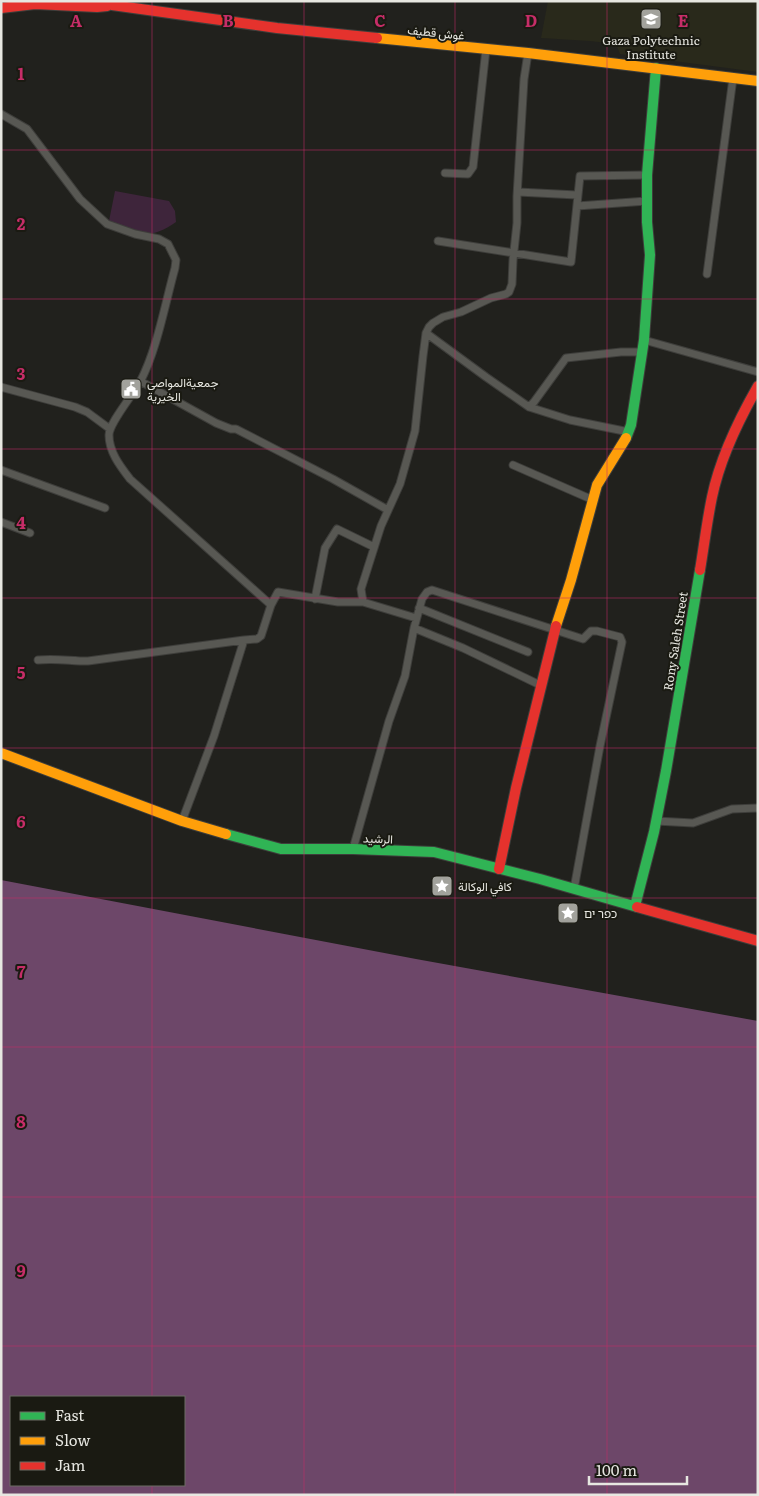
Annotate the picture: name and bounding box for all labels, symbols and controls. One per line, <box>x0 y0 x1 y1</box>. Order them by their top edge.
school or university icon: Gaza Polytechnic Institute <box>639 7 663 31</box>
text: A <box>70 8 82 32</box>
text: B <box>222 8 234 32</box>
text: C <box>374 8 386 32</box>
text: D <box>525 8 537 32</box>
text: E <box>678 8 689 32</box>
street label: غوش قطيف <box>407 20 465 44</box>
place label: Gaza Polytechnic Institute <box>602 31 700 63</box>
text: 1 <box>18 61 25 85</box>
text: 2 <box>17 211 26 235</box>
text: 3 <box>17 361 26 385</box>
place label: جمعيةالمواصي الخيرية <box>147 373 218 405</box>
public building icon: جمعيةالمواصي الخيرية <box>119 377 143 401</box>
text: 4 <box>16 510 26 534</box>
street label: Rony Saleh Street <box>658 590 692 692</box>
text: 5 <box>17 660 26 684</box>
text: 6 <box>16 809 26 833</box>
street label: الرشيد <box>363 828 393 848</box>
place icon: كافي الوكالة <box>430 874 454 898</box>
place label: كافي الوكالة <box>458 877 512 897</box>
place icon: כפר ים <box>556 901 580 925</box>
place label: כפר ים <box>584 904 617 922</box>
text: 7 <box>17 959 26 983</box>
text: 8 <box>16 1109 26 1133</box>
text: 9 <box>16 1258 26 1282</box>
legend <box>10 1396 185 1486</box>
text: Fast <box>55 1403 84 1426</box>
text: Slow <box>55 1428 90 1451</box>
text: Jam <box>55 1453 86 1476</box>
scale bar <box>589 1454 686 1486</box>
text: 100 m <box>596 1458 637 1481</box>

